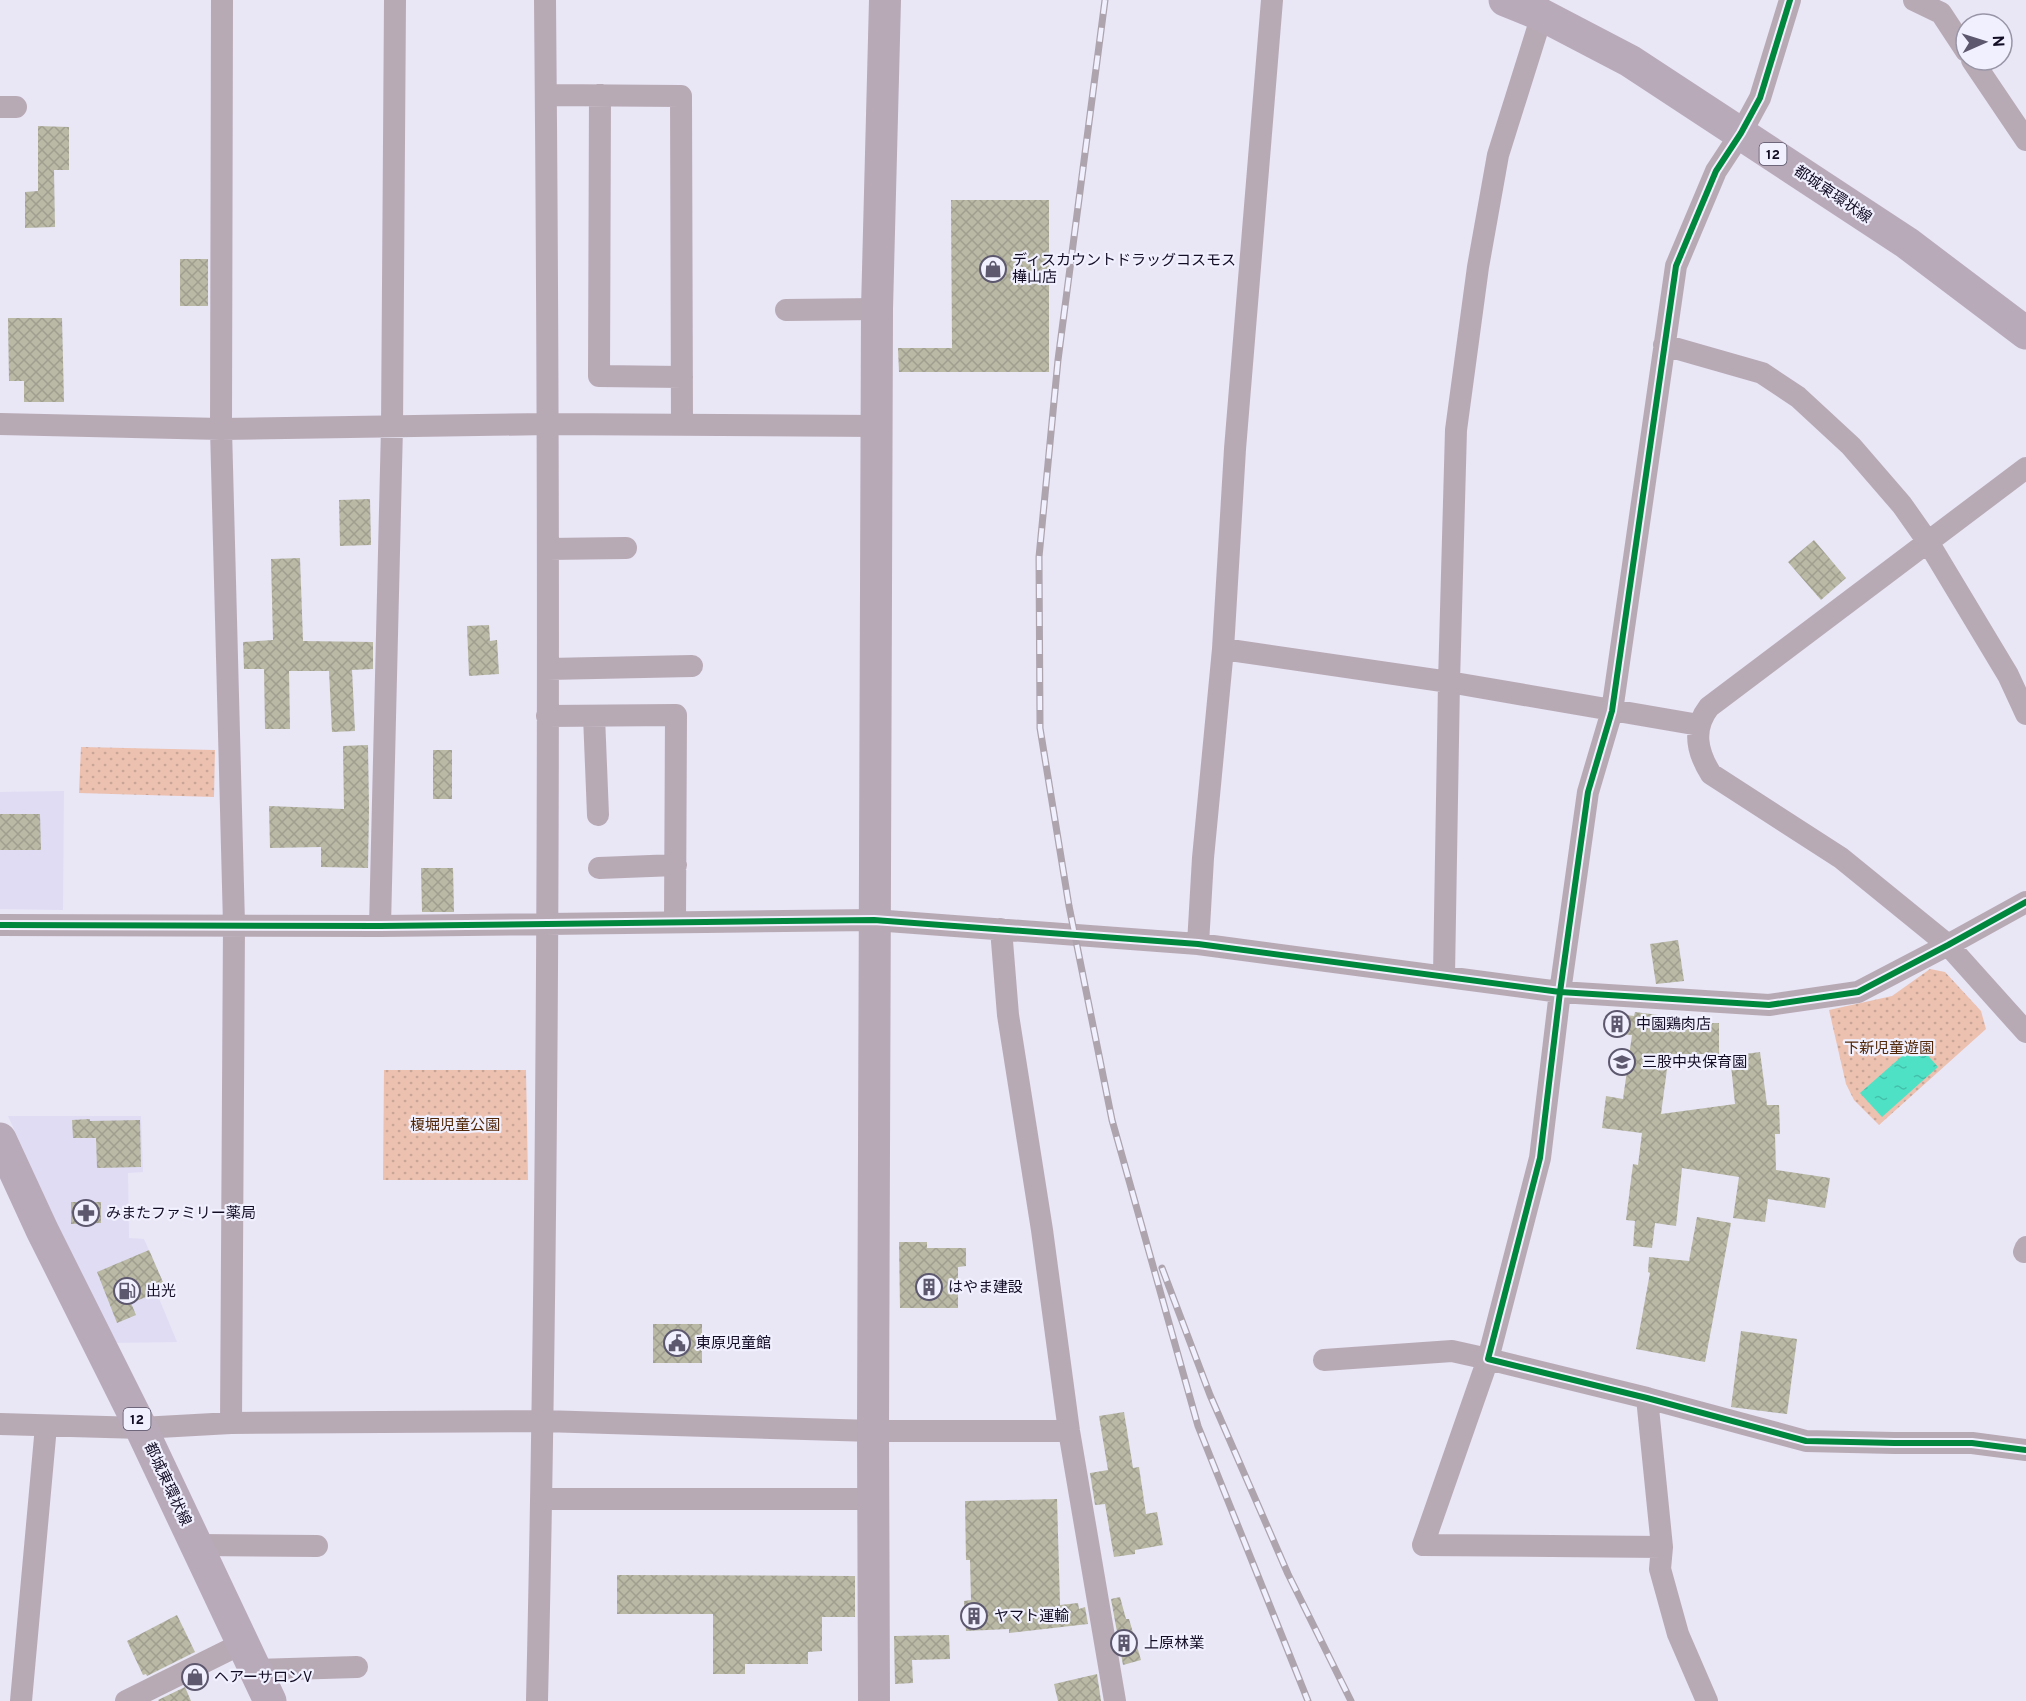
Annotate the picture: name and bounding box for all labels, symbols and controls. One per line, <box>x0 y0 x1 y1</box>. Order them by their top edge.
north arrow <box>1954 12 2014 72</box>
text: N <box>1987 35 2007 48</box>
road number: 12 <box>1760 143 1786 165</box>
street label: 都城東環状線 <box>1790 161 1875 228</box>
place label: ディスカウントドラッグコスモス 樺山店 <box>1012 252 1236 288</box>
shop icon: ディスカウントドラッグコスモス 樺山店 <box>978 254 1008 284</box>
building icon: 中園鶏肉店 <box>1602 1009 1632 1039</box>
place label: 中園鶏肉店 <box>1636 1016 1711 1035</box>
park label: 下新児童遊園 <box>1844 1039 1934 1059</box>
school or university icon: 三股中央保育園 <box>1607 1047 1637 1077</box>
place label: 三股中央保育園 <box>1642 1054 1747 1073</box>
park label: 榎堀児童公園 <box>410 1117 500 1136</box>
pharmacy icon: みまたファミリー薬局 <box>71 1198 101 1228</box>
place label: みまたファミリー薬局 <box>106 1205 256 1224</box>
building icon: はやま建設 <box>914 1272 944 1302</box>
fuel station icon: 出光 <box>112 1276 142 1306</box>
place label: はやま建設 <box>948 1279 1023 1298</box>
place label: 出光 <box>146 1283 176 1302</box>
public building icon: 東原児童館 <box>662 1328 692 1358</box>
place label: 東原児童館 <box>696 1335 771 1354</box>
road number: 12 <box>124 1408 150 1430</box>
street label: 都城東環状線 <box>139 1439 195 1529</box>
building icon: ヤマト運輸 <box>959 1601 989 1631</box>
place label: ヤマト運輸 <box>994 1607 1069 1627</box>
building icon: 上原林業 <box>1109 1628 1139 1658</box>
place label: 上原林業 <box>1144 1635 1204 1654</box>
shop icon: ヘアーサロンV <box>180 1662 210 1692</box>
place label: ヘアーサロンV <box>214 1669 313 1688</box>

